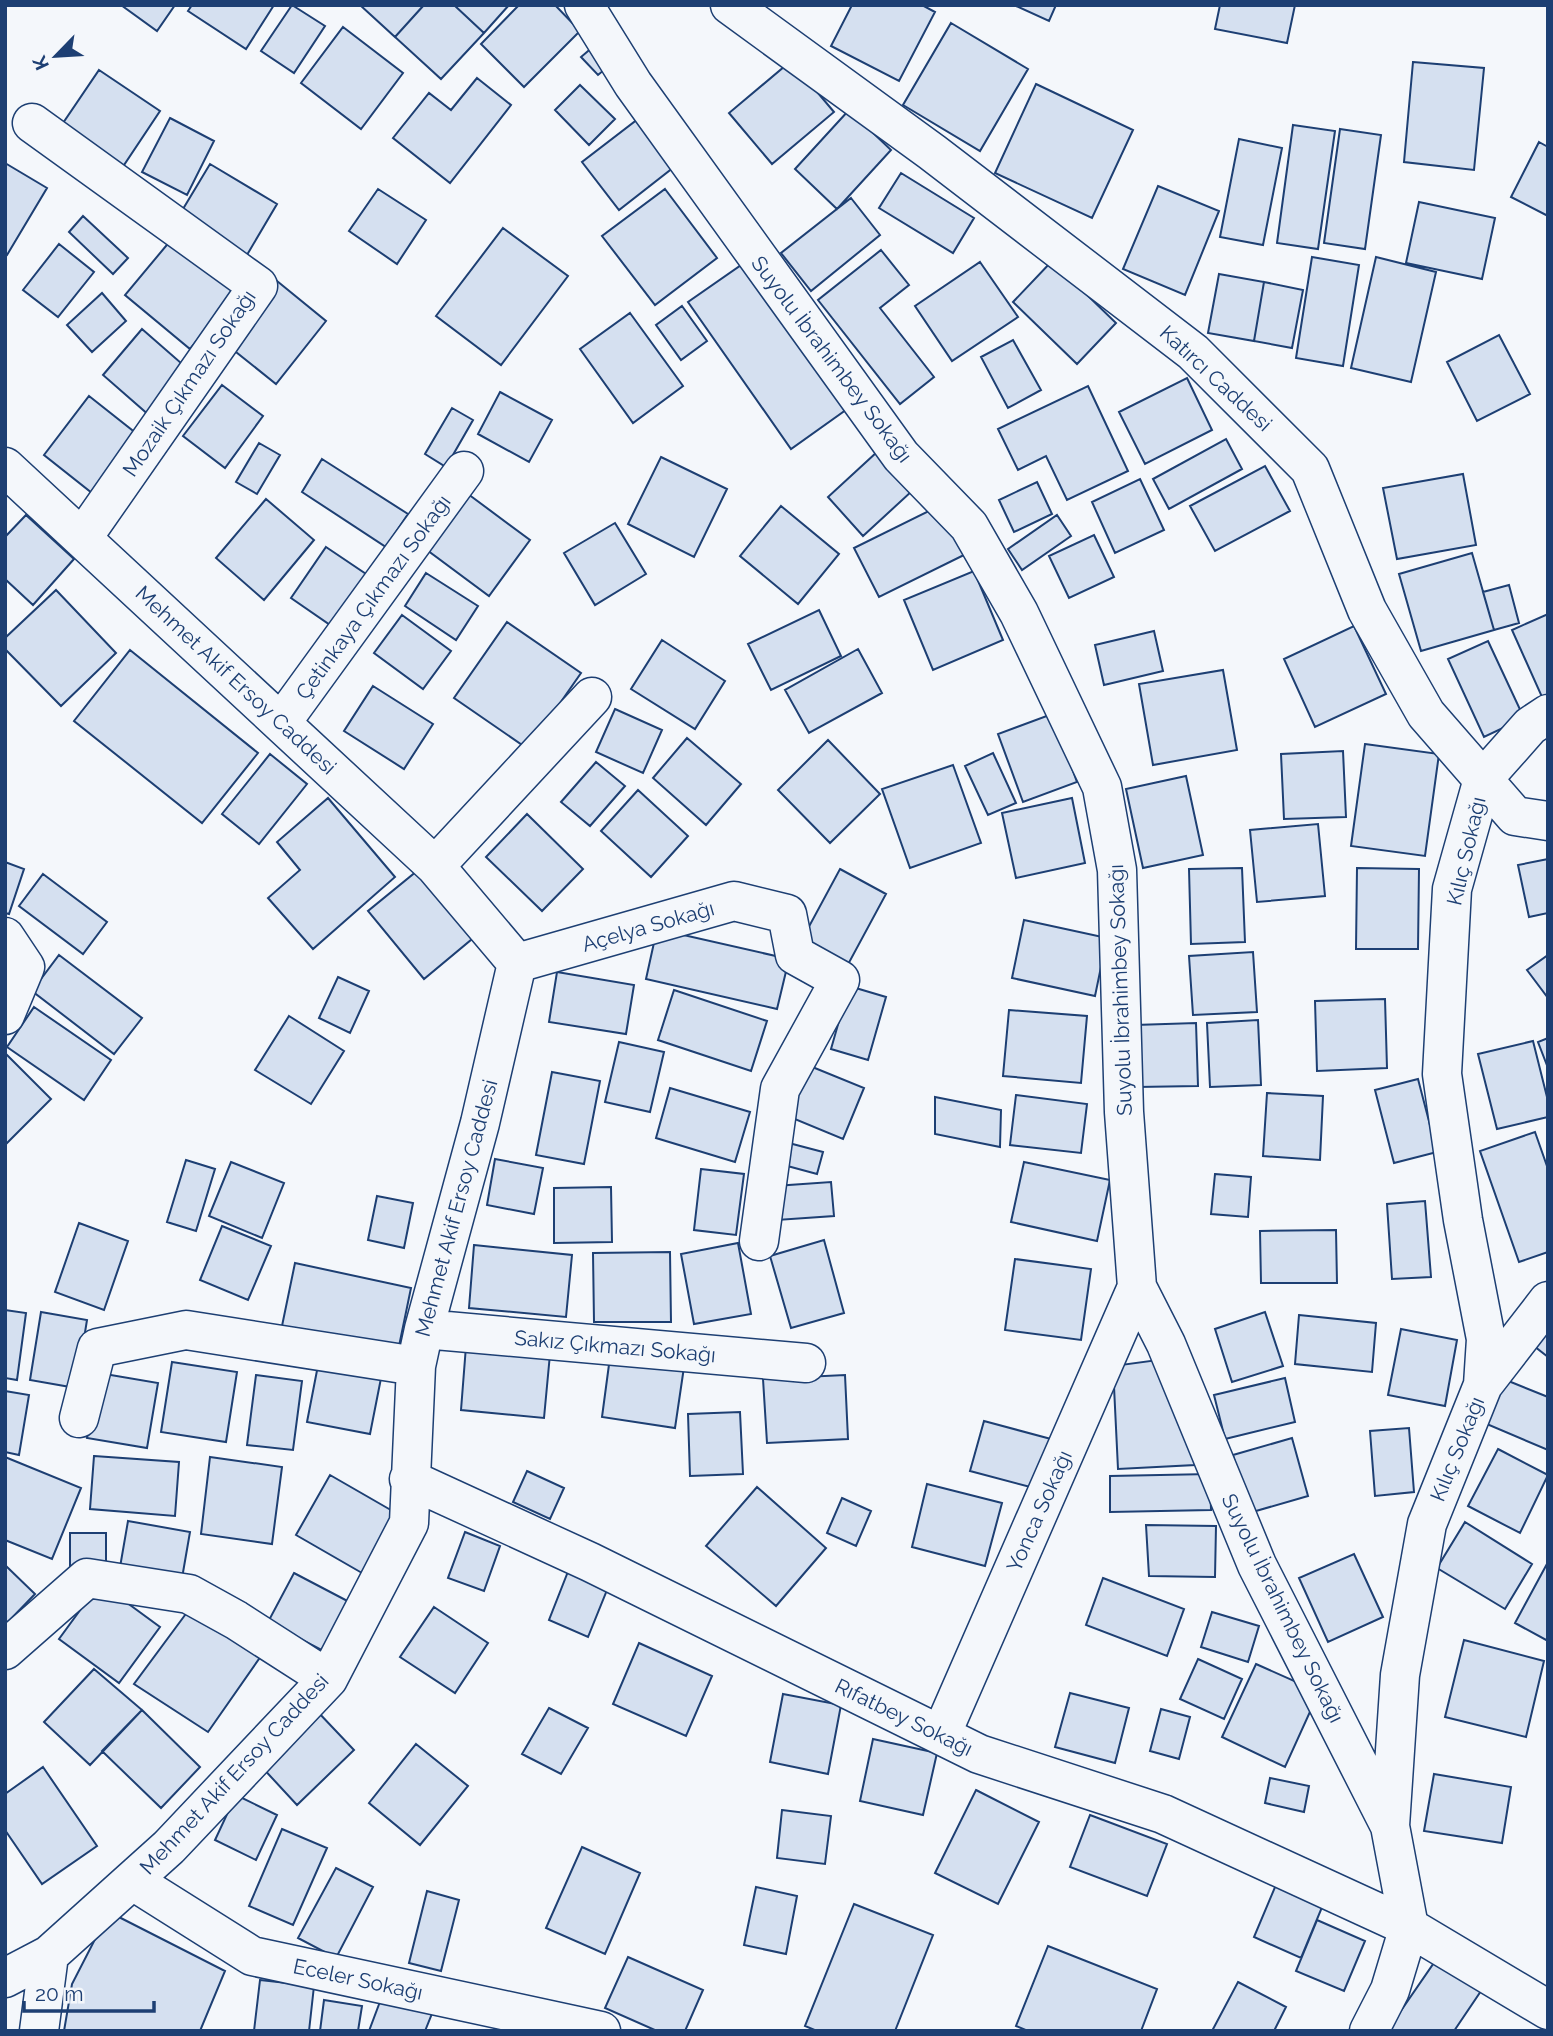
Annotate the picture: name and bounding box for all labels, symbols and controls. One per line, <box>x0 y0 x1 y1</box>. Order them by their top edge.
north arrow <box>21 21 91 91</box>
text: K <box>28 53 53 74</box>
street label: Suyolu İbrahimbey Sokağı <box>746 251 918 467</box>
street label: Mozaik Çıkmazı Sokağı <box>117 285 261 481</box>
street label: Katırcı Caddesi <box>1155 320 1277 436</box>
street label: Çetinkaya Çıkmazı Sokağı <box>290 490 456 704</box>
street label: Mehmet Akif Ersoy Caddesi <box>130 580 342 780</box>
street label: Kılıç Sokağı <box>1441 794 1491 908</box>
street label: Suyolu İbrahimbey Sokağı <box>1103 864 1137 1116</box>
street label: Açelya Sokağı <box>579 895 717 957</box>
street label: Mehmet Akif Ersoy Caddesi <box>410 1077 502 1339</box>
street label: Sakız Çıkmazı Sokağı <box>513 1325 717 1367</box>
street label: Kılıç Sokağı <box>1425 1393 1489 1505</box>
street label: Yonca Sokağı <box>1001 1446 1077 1576</box>
street label: Suyolu İbrahimbey Sokağı <box>1217 1489 1349 1727</box>
street label: Mehmet Akif Ersoy Caddesi <box>134 1668 334 1880</box>
street label: Rıfatbey Sokağı <box>831 1673 977 1761</box>
street label: Eceler Sokağı <box>291 1953 425 2005</box>
scale bar <box>24 1969 154 2013</box>
text: 20 m <box>35 1981 83 2006</box>

